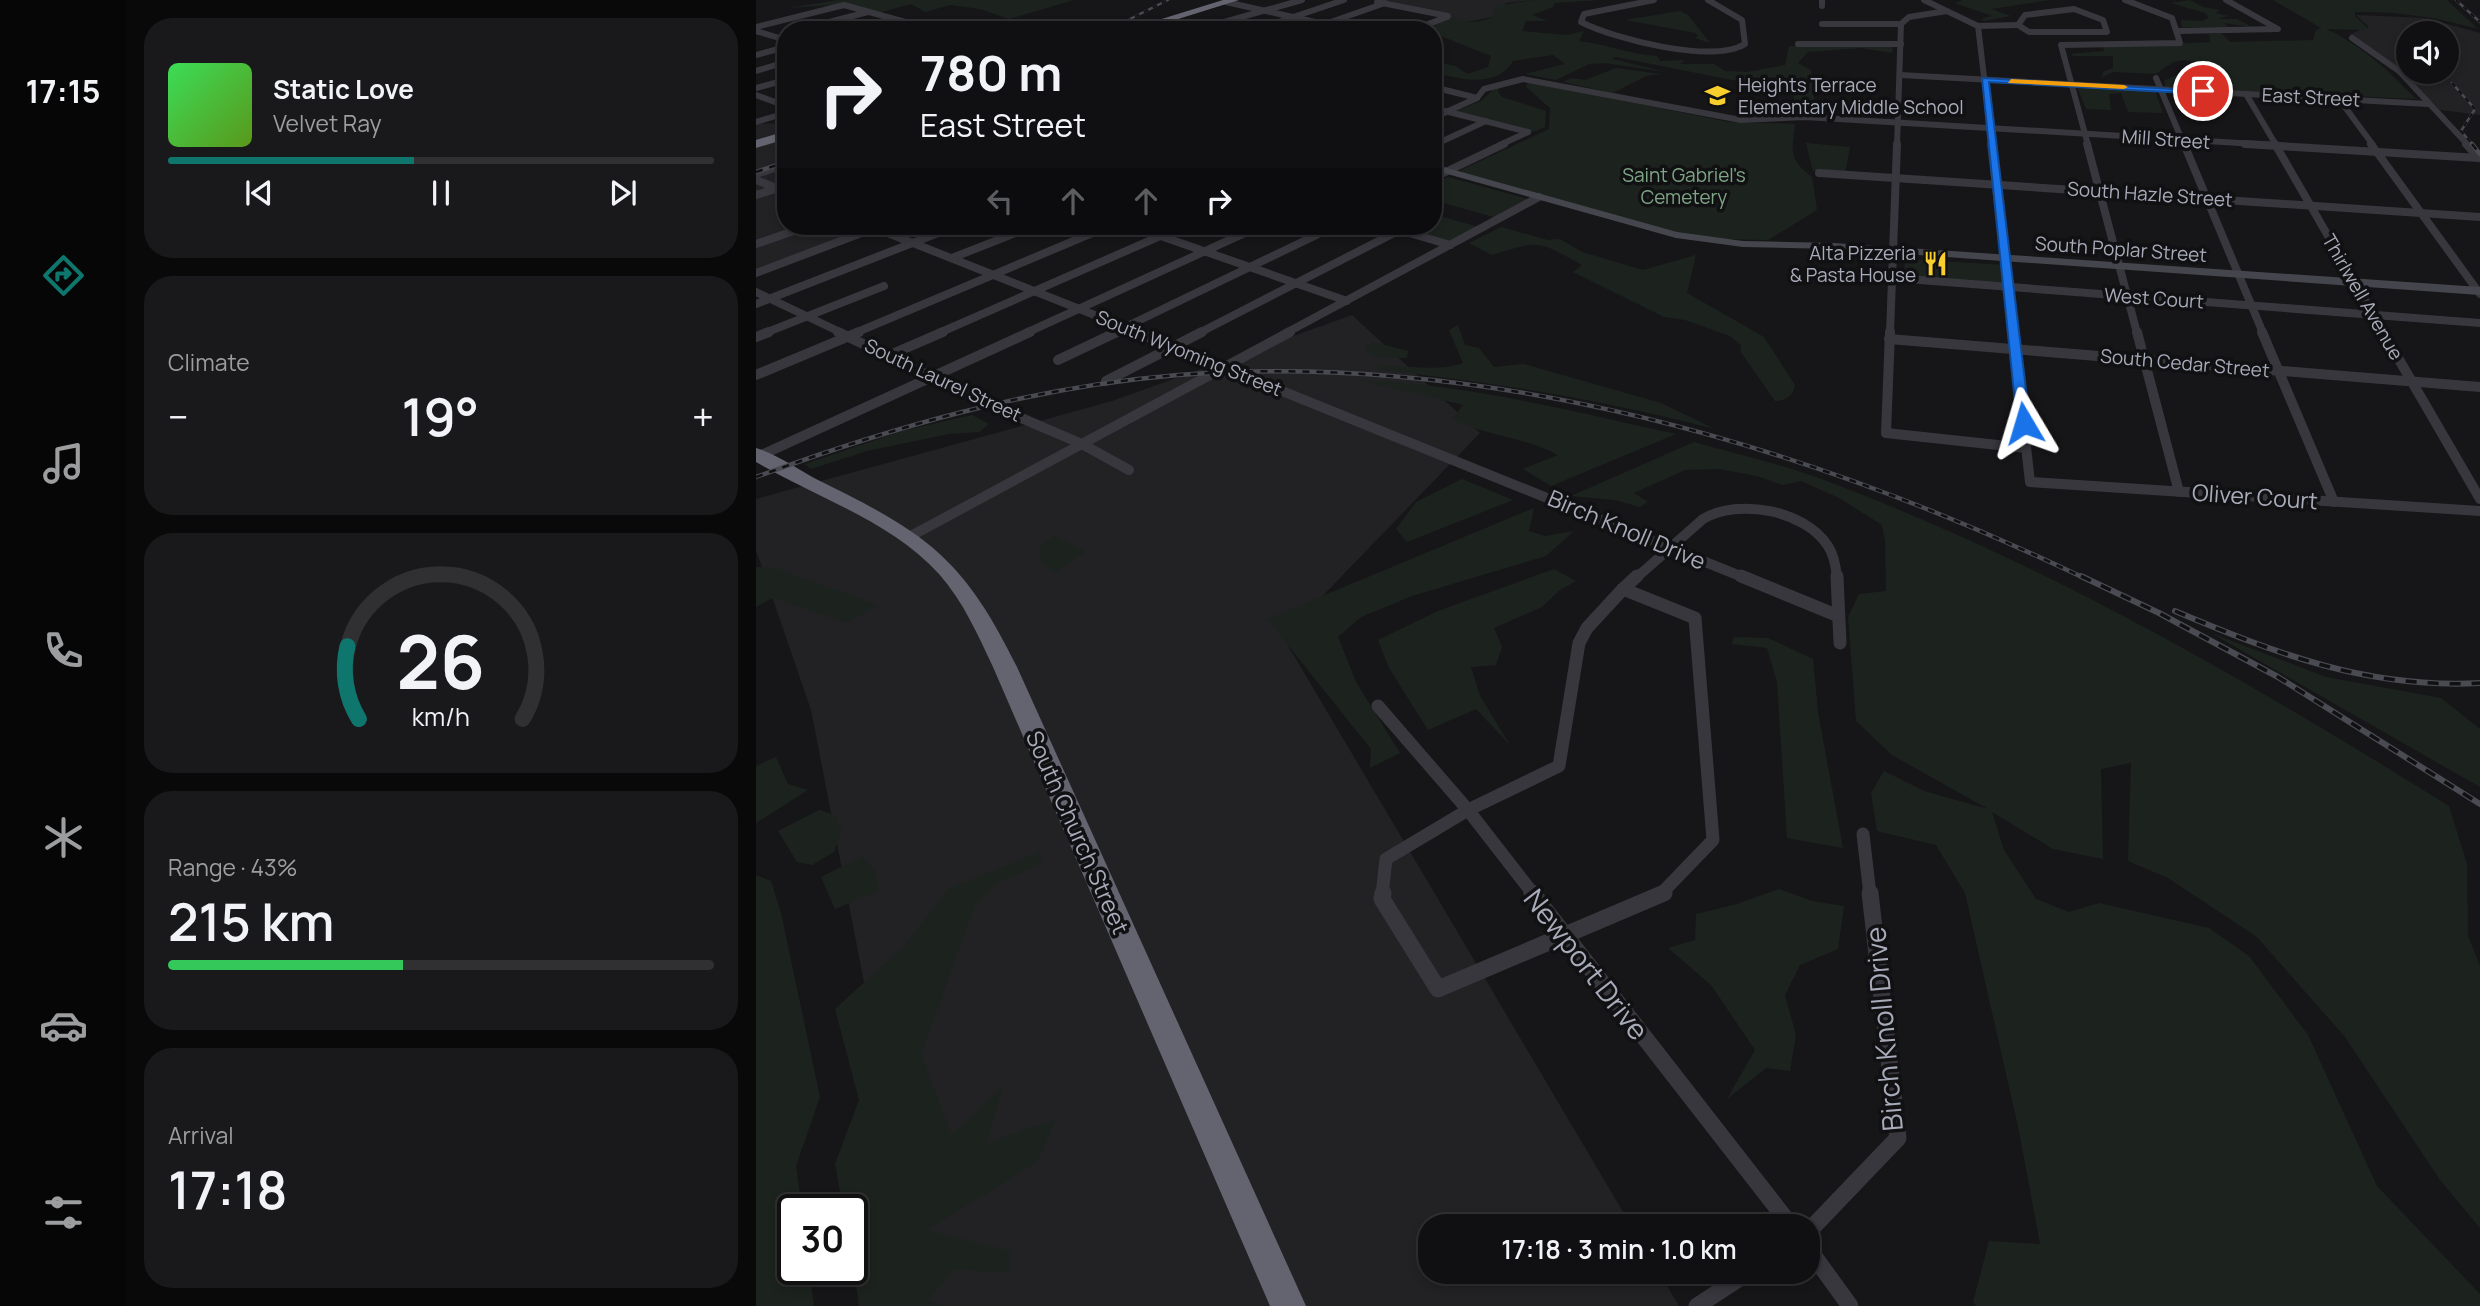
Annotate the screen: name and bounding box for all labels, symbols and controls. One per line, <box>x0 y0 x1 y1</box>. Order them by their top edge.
map controls <box>2396 21 2459 84</box>
button: sound <box>2396 21 2459 84</box>
text: 780 m <box>920 39 1062 106</box>
icon: right <box>805 49 896 140</box>
pin <box>2173 61 2233 121</box>
text: 17:15 <box>26 69 100 113</box>
text: Static Love <box>273 71 414 107</box>
place label: Heights Terrace Elementary Middle School <box>1738 72 1964 120</box>
icon: arrive <box>2184 72 2222 110</box>
street label: East Street <box>2261 81 2361 113</box>
school or university icon: Heights Terrace Elementary Middle School <box>1704 82 1732 110</box>
text: East Street <box>920 103 1086 147</box>
text: Velvet Ray <box>273 107 382 139</box>
street label: Mill Street <box>2121 123 2211 155</box>
park label: Saint Gabriel's Cemetery <box>1622 162 1746 210</box>
icon: previous <box>240 174 278 212</box>
icon: pause <box>422 174 460 212</box>
icon: next <box>604 174 642 212</box>
street label: South Hazle Street <box>2066 175 2234 213</box>
icon: left <box>981 182 1019 220</box>
icon: ahead <box>1054 182 1092 220</box>
icon: ahead <box>1127 182 1165 220</box>
icon: right <box>1200 182 1238 220</box>
street label: Thirlwell Avenue <box>2316 229 2410 365</box>
street label: South Poplar Street <box>2034 230 2208 268</box>
place label: Alta Pizzeria & Pasta House <box>1790 240 1916 288</box>
restaurant icon: Alta Pizzeria & Pasta House <box>1922 250 1950 278</box>
icon: directions <box>39 251 88 300</box>
street label: West Court <box>2103 282 2205 314</box>
street label: South Wyoming Street <box>1092 304 1286 402</box>
street label: South Laurel Street <box>860 332 1026 428</box>
street label: South Cedar Street <box>2099 343 2271 383</box>
text: Climate <box>168 346 250 378</box>
text: 19° <box>401 381 479 452</box>
position arrow <box>1987 386 2061 460</box>
text: − <box>168 390 189 442</box>
text: + <box>692 390 714 442</box>
icon: music <box>39 439 88 488</box>
street label: Oliver Court <box>2191 476 2319 516</box>
street label: Birch Knoll Drive <box>1543 481 1711 577</box>
text: 26 <box>397 611 485 711</box>
icon: phone <box>39 626 88 675</box>
text: km/h <box>412 699 470 734</box>
street label: South Church Street <box>1019 725 1137 939</box>
icon: climate <box>39 813 88 862</box>
text: Range · 43% <box>168 851 297 883</box>
street label: Newport Drive <box>1516 881 1658 1047</box>
text: 215 km <box>168 886 334 957</box>
street label: Birch Knoll Drive <box>1855 925 1911 1133</box>
icon: car <box>39 1001 88 1050</box>
text: Arrival <box>168 1119 234 1151</box>
text: 17:18 <box>168 1154 287 1225</box>
icon: filters <box>39 1188 88 1237</box>
speed limit sign: 30 <box>777 1194 868 1285</box>
text: 17:18 · 3 min · 1.0 km <box>1501 1231 1737 1267</box>

